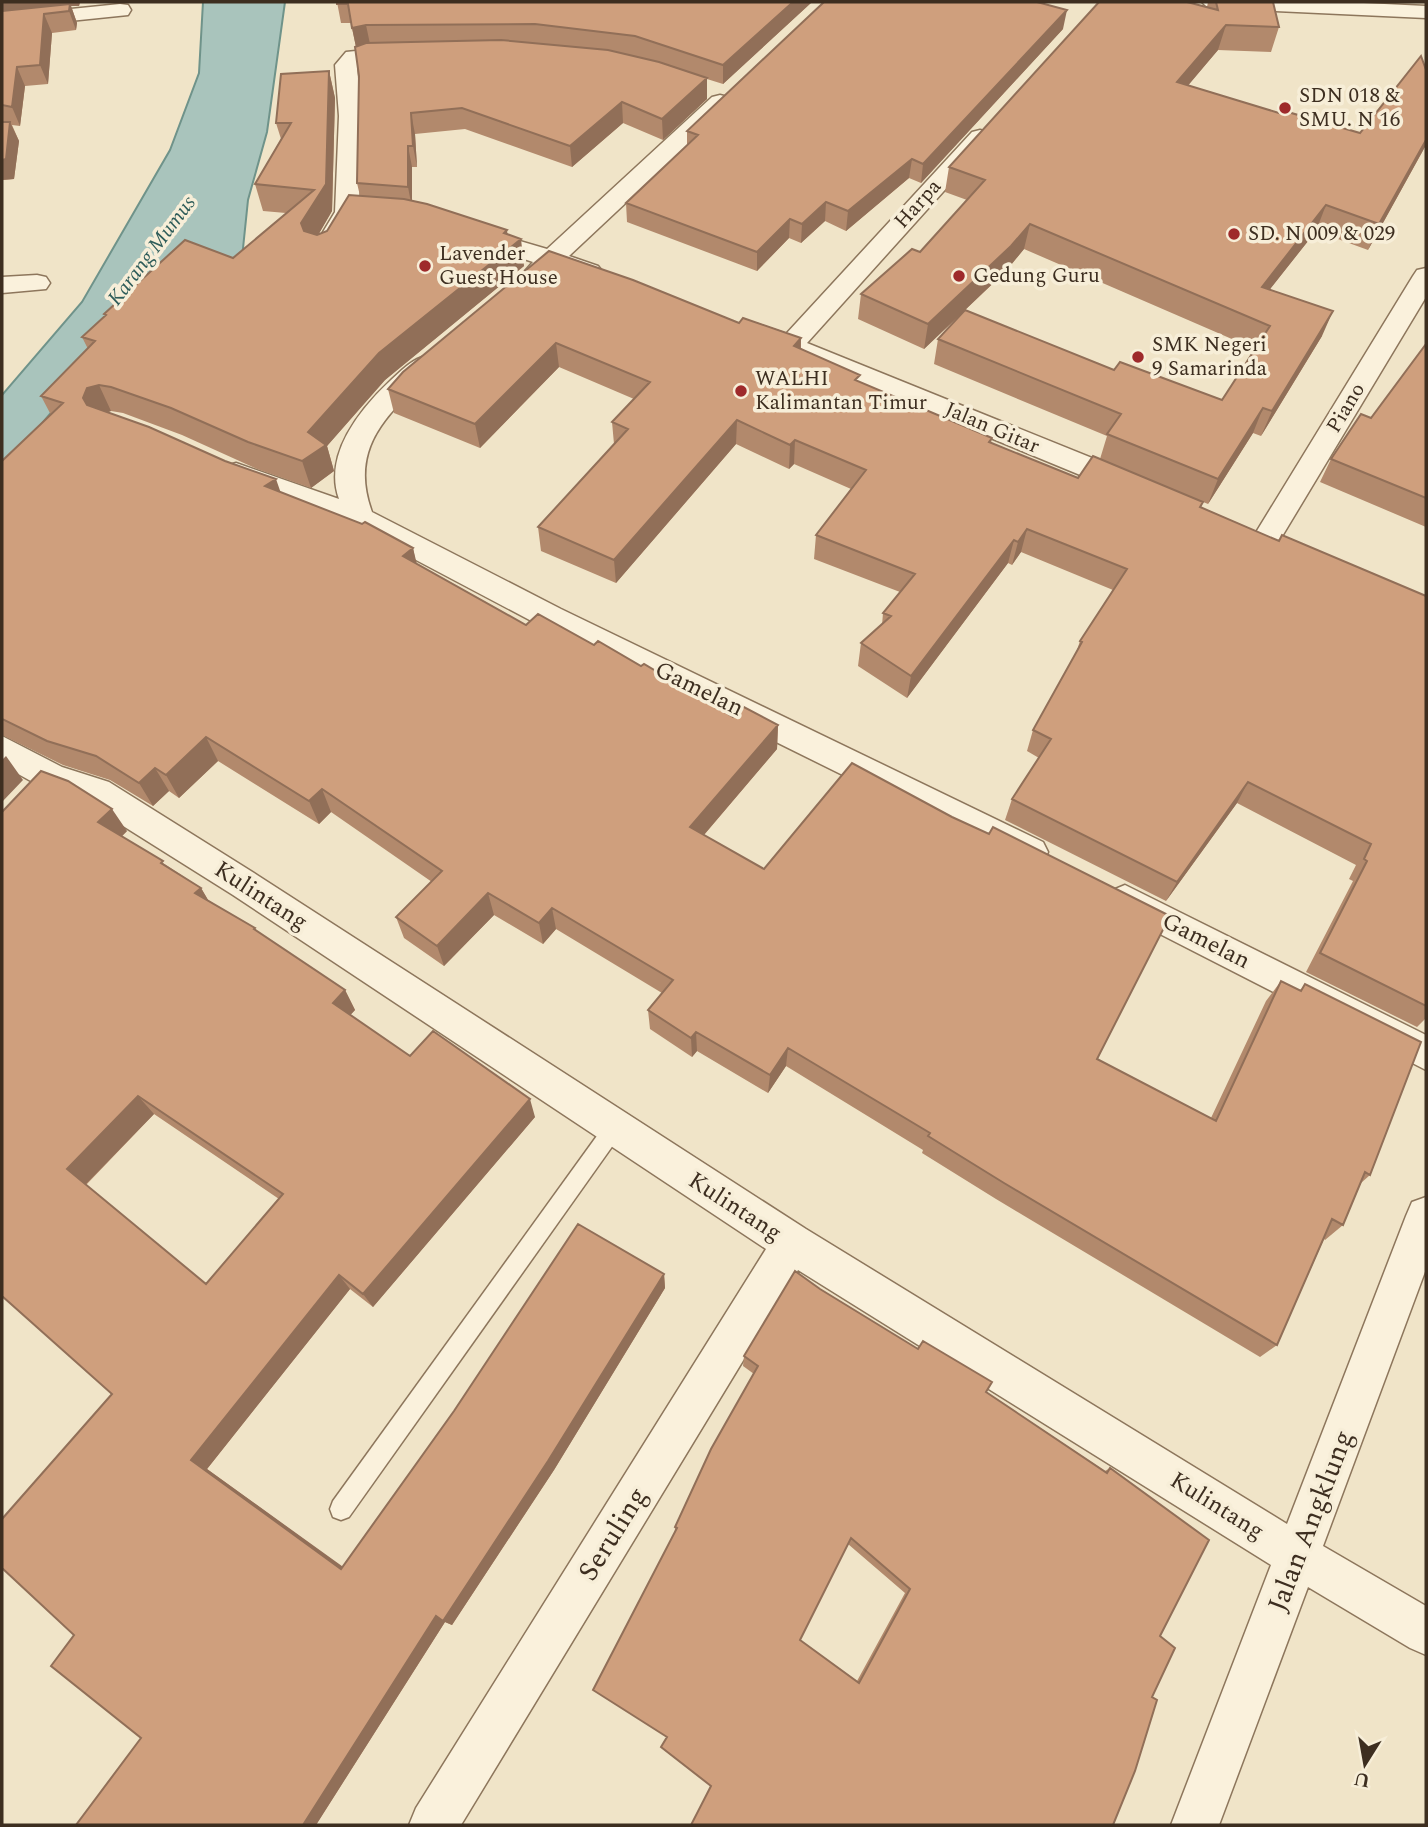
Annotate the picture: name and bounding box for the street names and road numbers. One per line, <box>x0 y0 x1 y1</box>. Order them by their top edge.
street label: Harpa <box>887 171 950 236</box>
street label: Piano <box>1318 377 1374 439</box>
street label: Jalan Gitar <box>940 394 1044 462</box>
street label: Gamelan <box>648 652 750 726</box>
street label: Kulintang <box>207 852 315 940</box>
street label: Gamelan <box>1155 903 1257 979</box>
street label: Kulintang <box>681 1163 789 1251</box>
street label: Jalan Angklung <box>1257 1424 1365 1618</box>
street label: Kulintang <box>1163 1463 1271 1549</box>
street label: Seruling <box>567 1478 659 1590</box>

